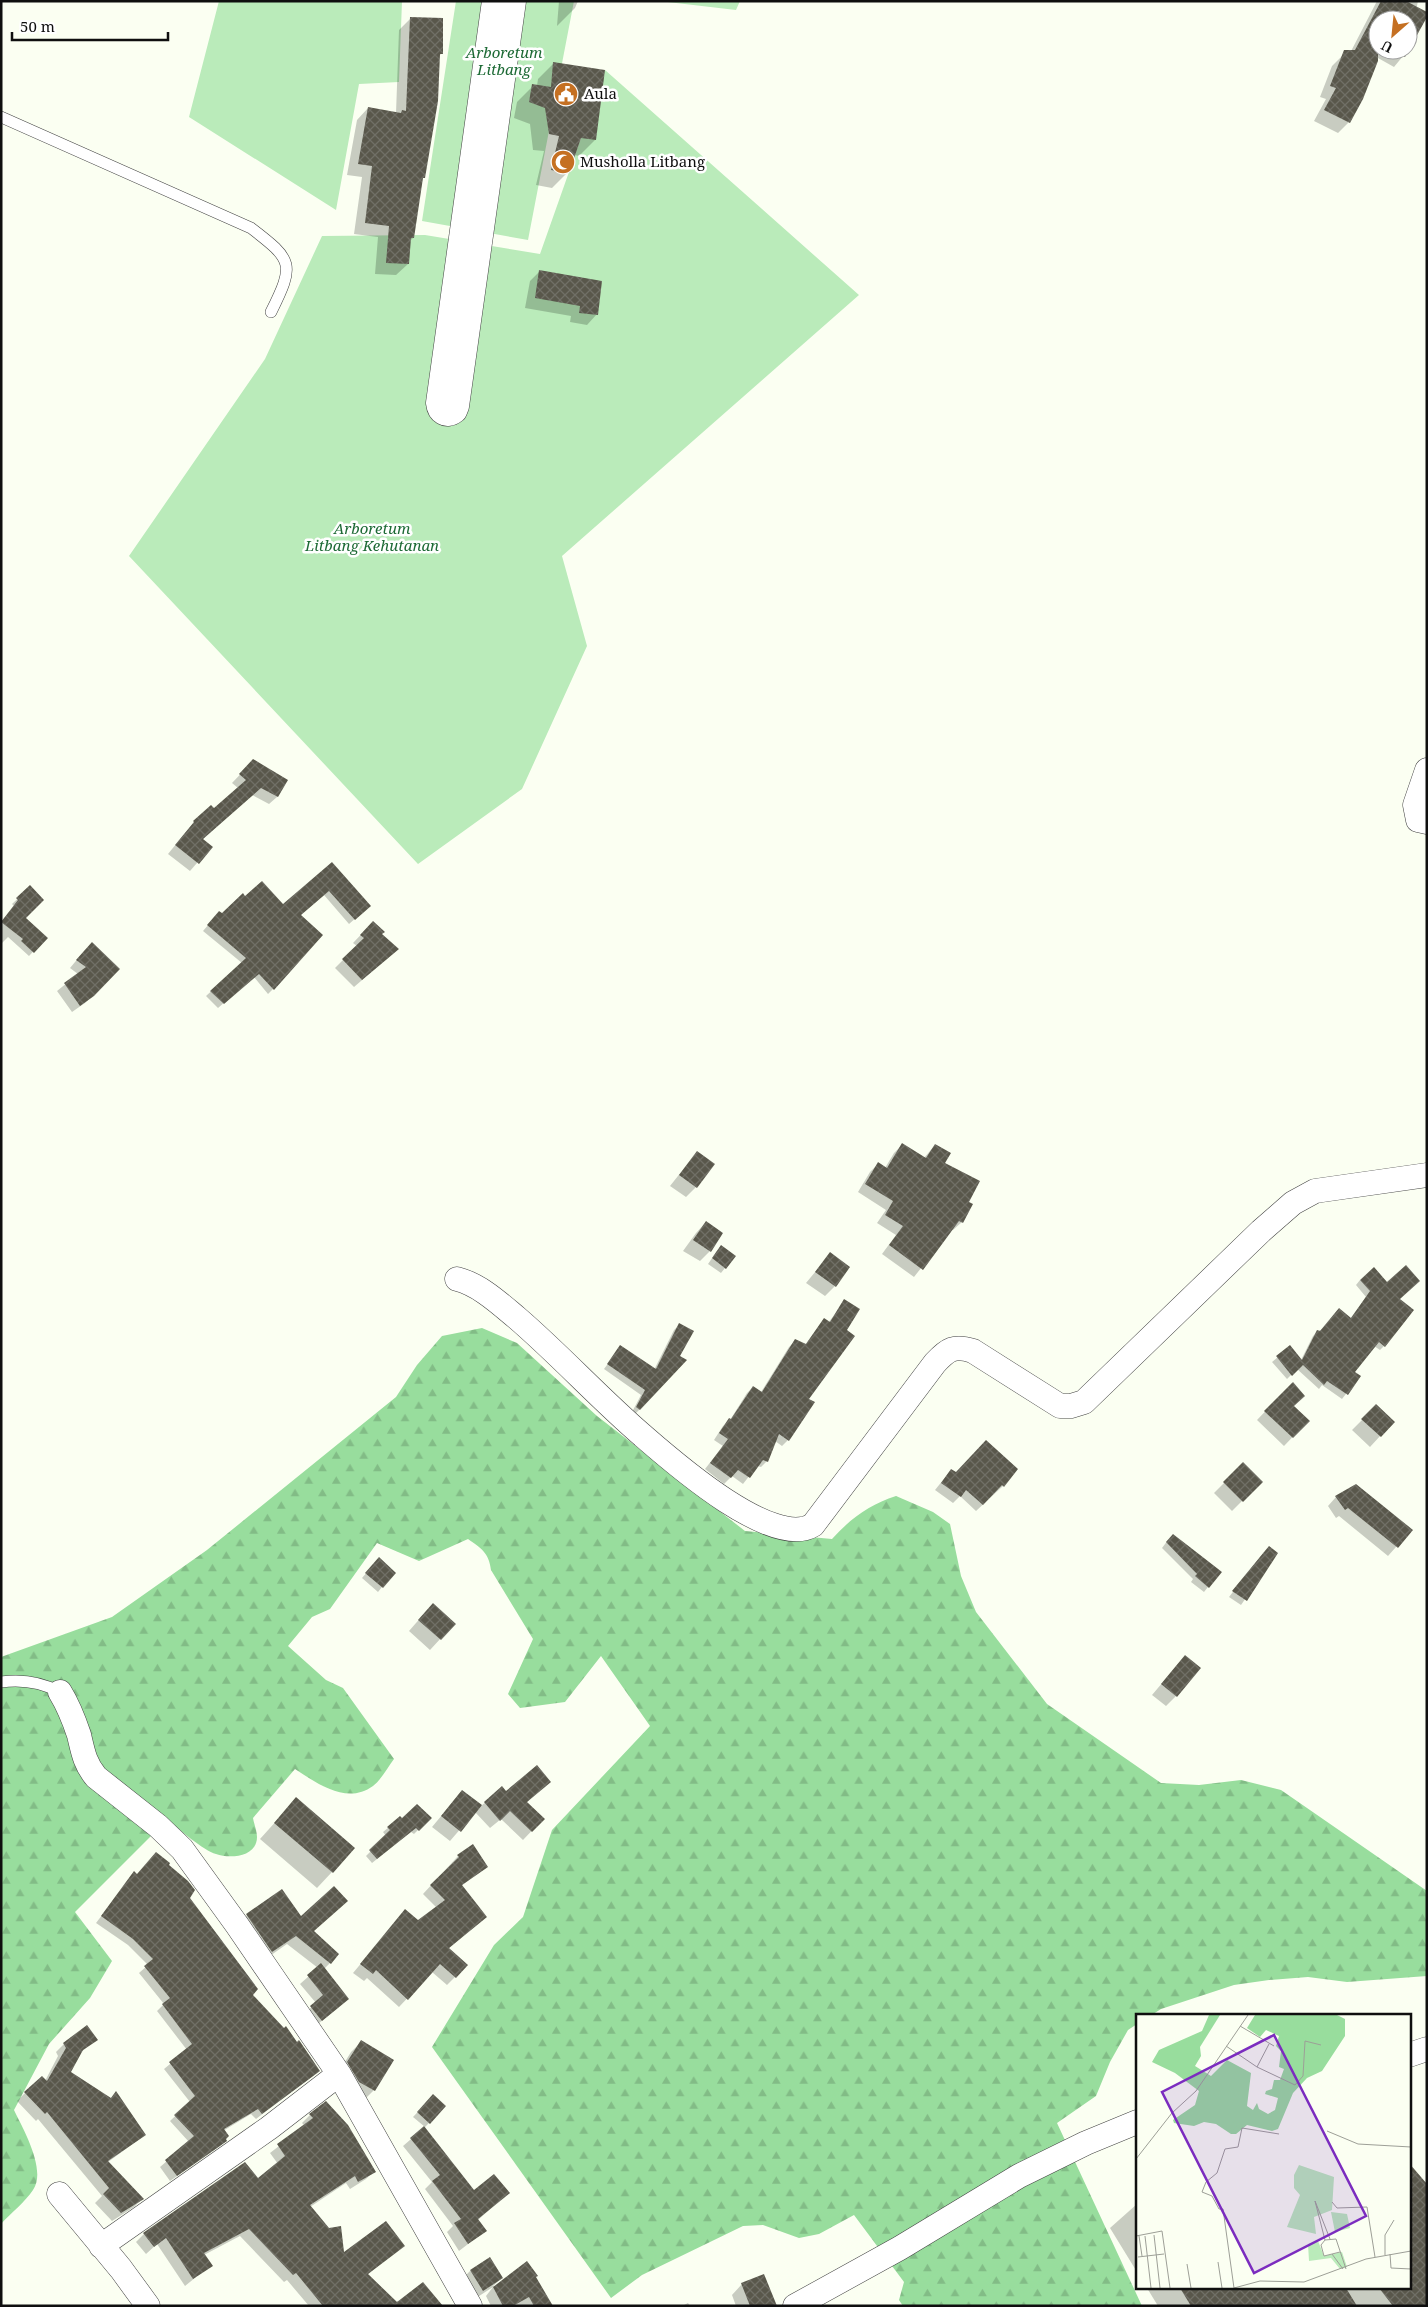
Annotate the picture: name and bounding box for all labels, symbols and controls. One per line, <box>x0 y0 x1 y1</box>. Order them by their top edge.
scale bar <box>12 10 169 42</box>
north arrow <box>1368 10 1418 60</box>
text: 50 m <box>20 16 55 36</box>
text: U <box>1377 36 1396 58</box>
park label: Arboretum Litbang <box>465 42 543 79</box>
public building icon: Aula <box>553 81 579 107</box>
place label: Aula <box>584 83 617 103</box>
mosque icon: Musholla Litbang <box>550 149 576 175</box>
place label: Musholla Litbang <box>580 151 705 171</box>
park label: Arboretum Litbang Kehutanan <box>304 518 439 555</box>
inset map <box>1136 2014 1410 2290</box>

